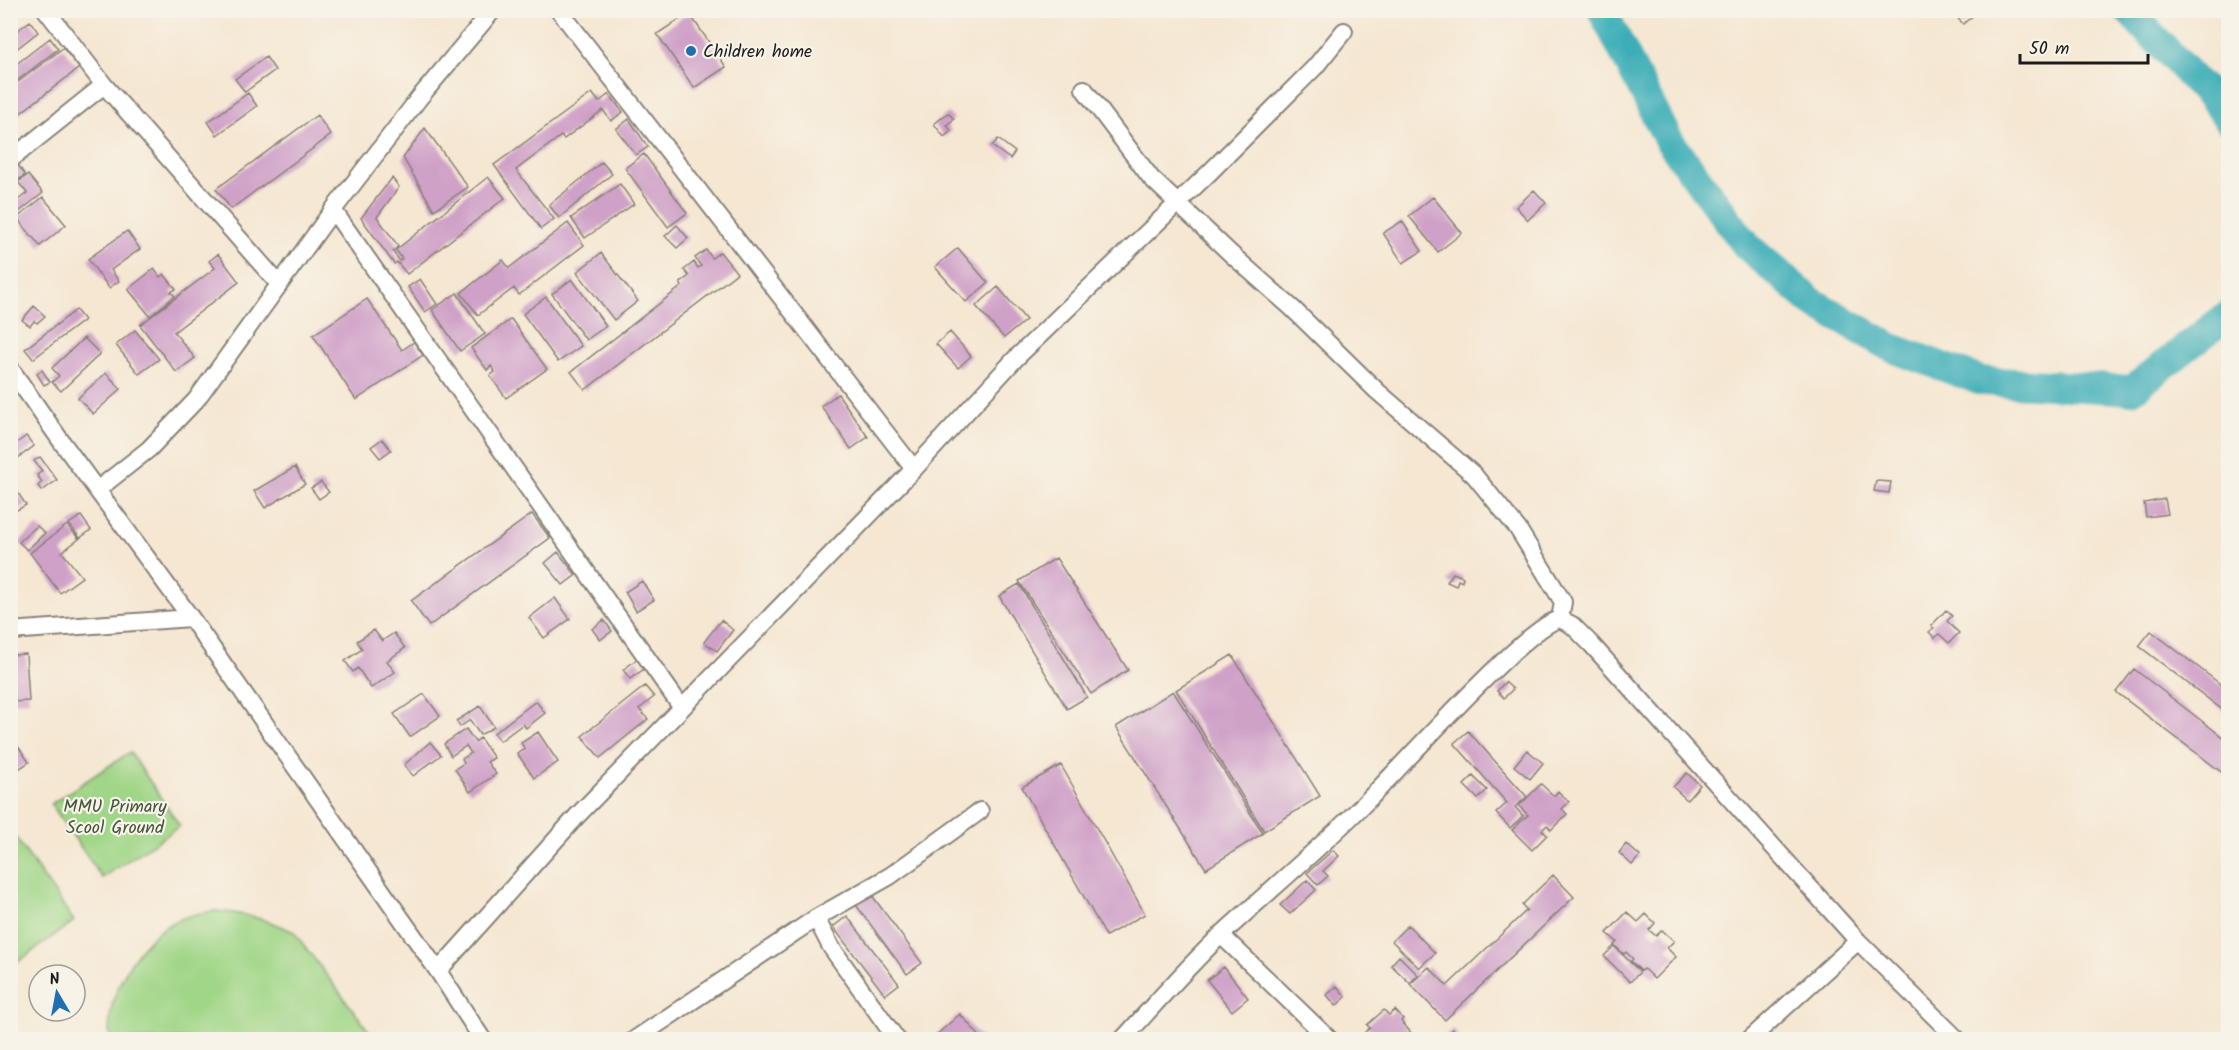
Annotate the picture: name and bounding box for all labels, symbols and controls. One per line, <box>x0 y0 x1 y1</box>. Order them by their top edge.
scale bar <box>2020 27 2148 65</box>
text: 50 m <box>2029 35 2069 64</box>
place label: Children home <box>703 38 812 67</box>
marker: Children home <box>684 44 698 58</box>
park label: MMU Primary Scool Ground <box>63 793 167 843</box>
north arrow <box>27 963 87 1023</box>
text: N <box>48 967 62 993</box>

